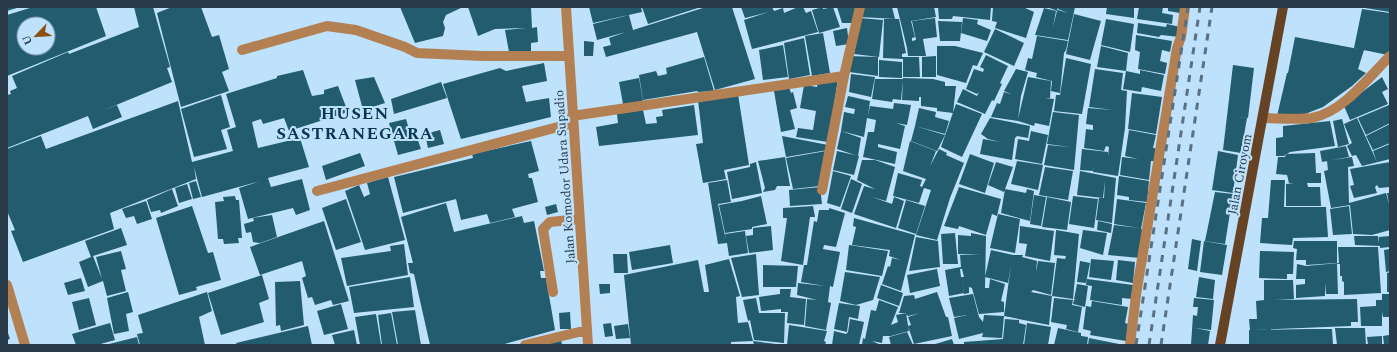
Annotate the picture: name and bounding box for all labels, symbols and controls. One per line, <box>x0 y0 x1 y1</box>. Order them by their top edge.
north arrow <box>16 16 56 56</box>
text: U <box>18 32 37 48</box>
street label: Jalan Komodor Udara Supadio <box>549 89 581 265</box>
district label: HUSEN SASTRANEGARA <box>276 101 434 147</box>
street label: Jalan Ciroyom <box>1222 132 1258 216</box>

